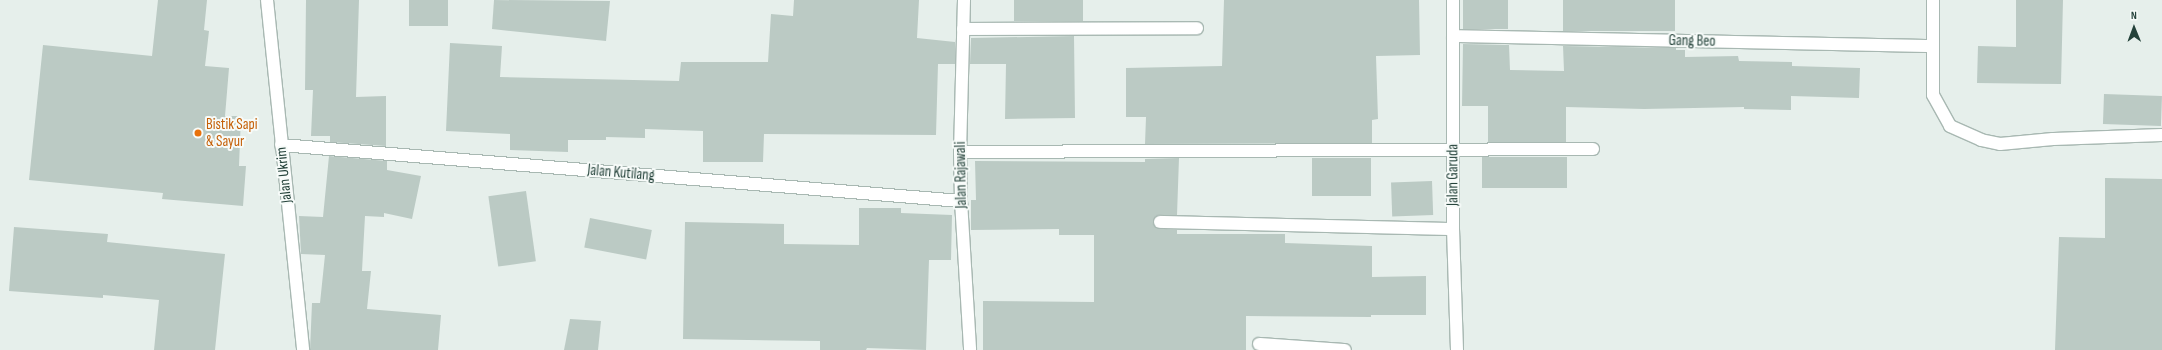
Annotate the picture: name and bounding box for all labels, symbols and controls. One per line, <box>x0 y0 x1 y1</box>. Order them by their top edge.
north arrow <box>2114 8 2154 48</box>
text: N <box>2131 9 2137 22</box>
street label: Gang Beo <box>1668 32 1716 50</box>
place label: Bistik Sapi & Sayur <box>206 115 258 150</box>
marker: Bistik Sapi & Sayur <box>193 128 203 138</box>
street label: Jalan Rajawali <box>951 141 971 209</box>
street label: Jalan Garuda <box>1444 144 1462 206</box>
street label: Jalan Ukrim <box>272 146 296 204</box>
street label: Jalan Kutilang <box>587 161 655 185</box>

